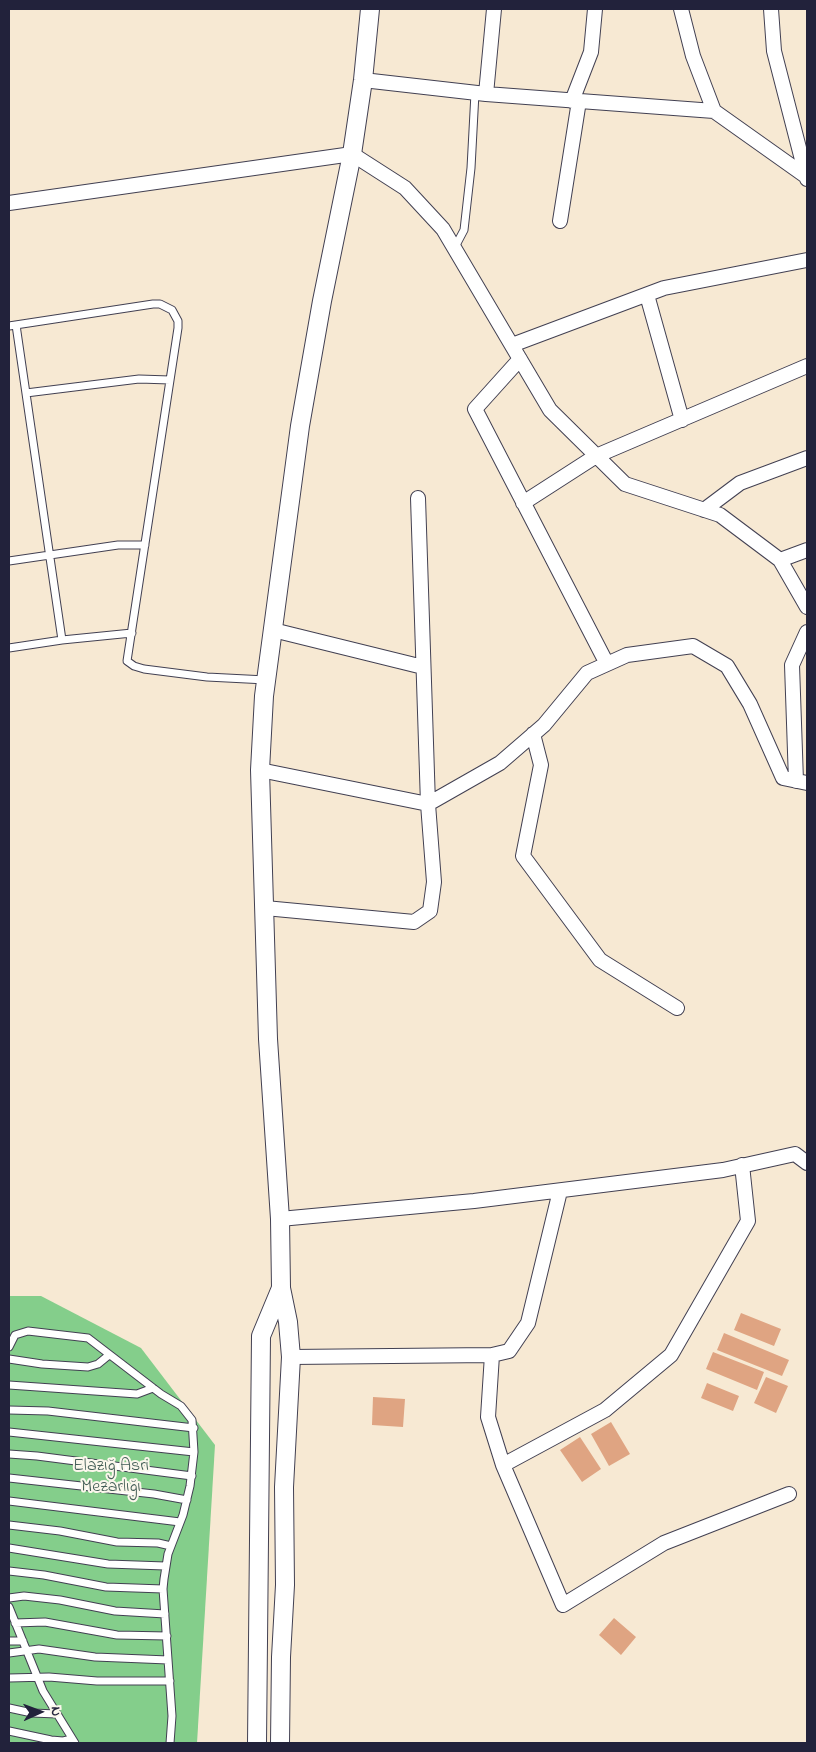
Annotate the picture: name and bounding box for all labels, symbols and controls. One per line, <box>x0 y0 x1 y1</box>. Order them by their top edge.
park label: Elazığ Asri Mezarlığı <box>73 1456 149 1498</box>
north arrow <box>15 1687 65 1737</box>
text: N <box>45 1706 66 1717</box>

